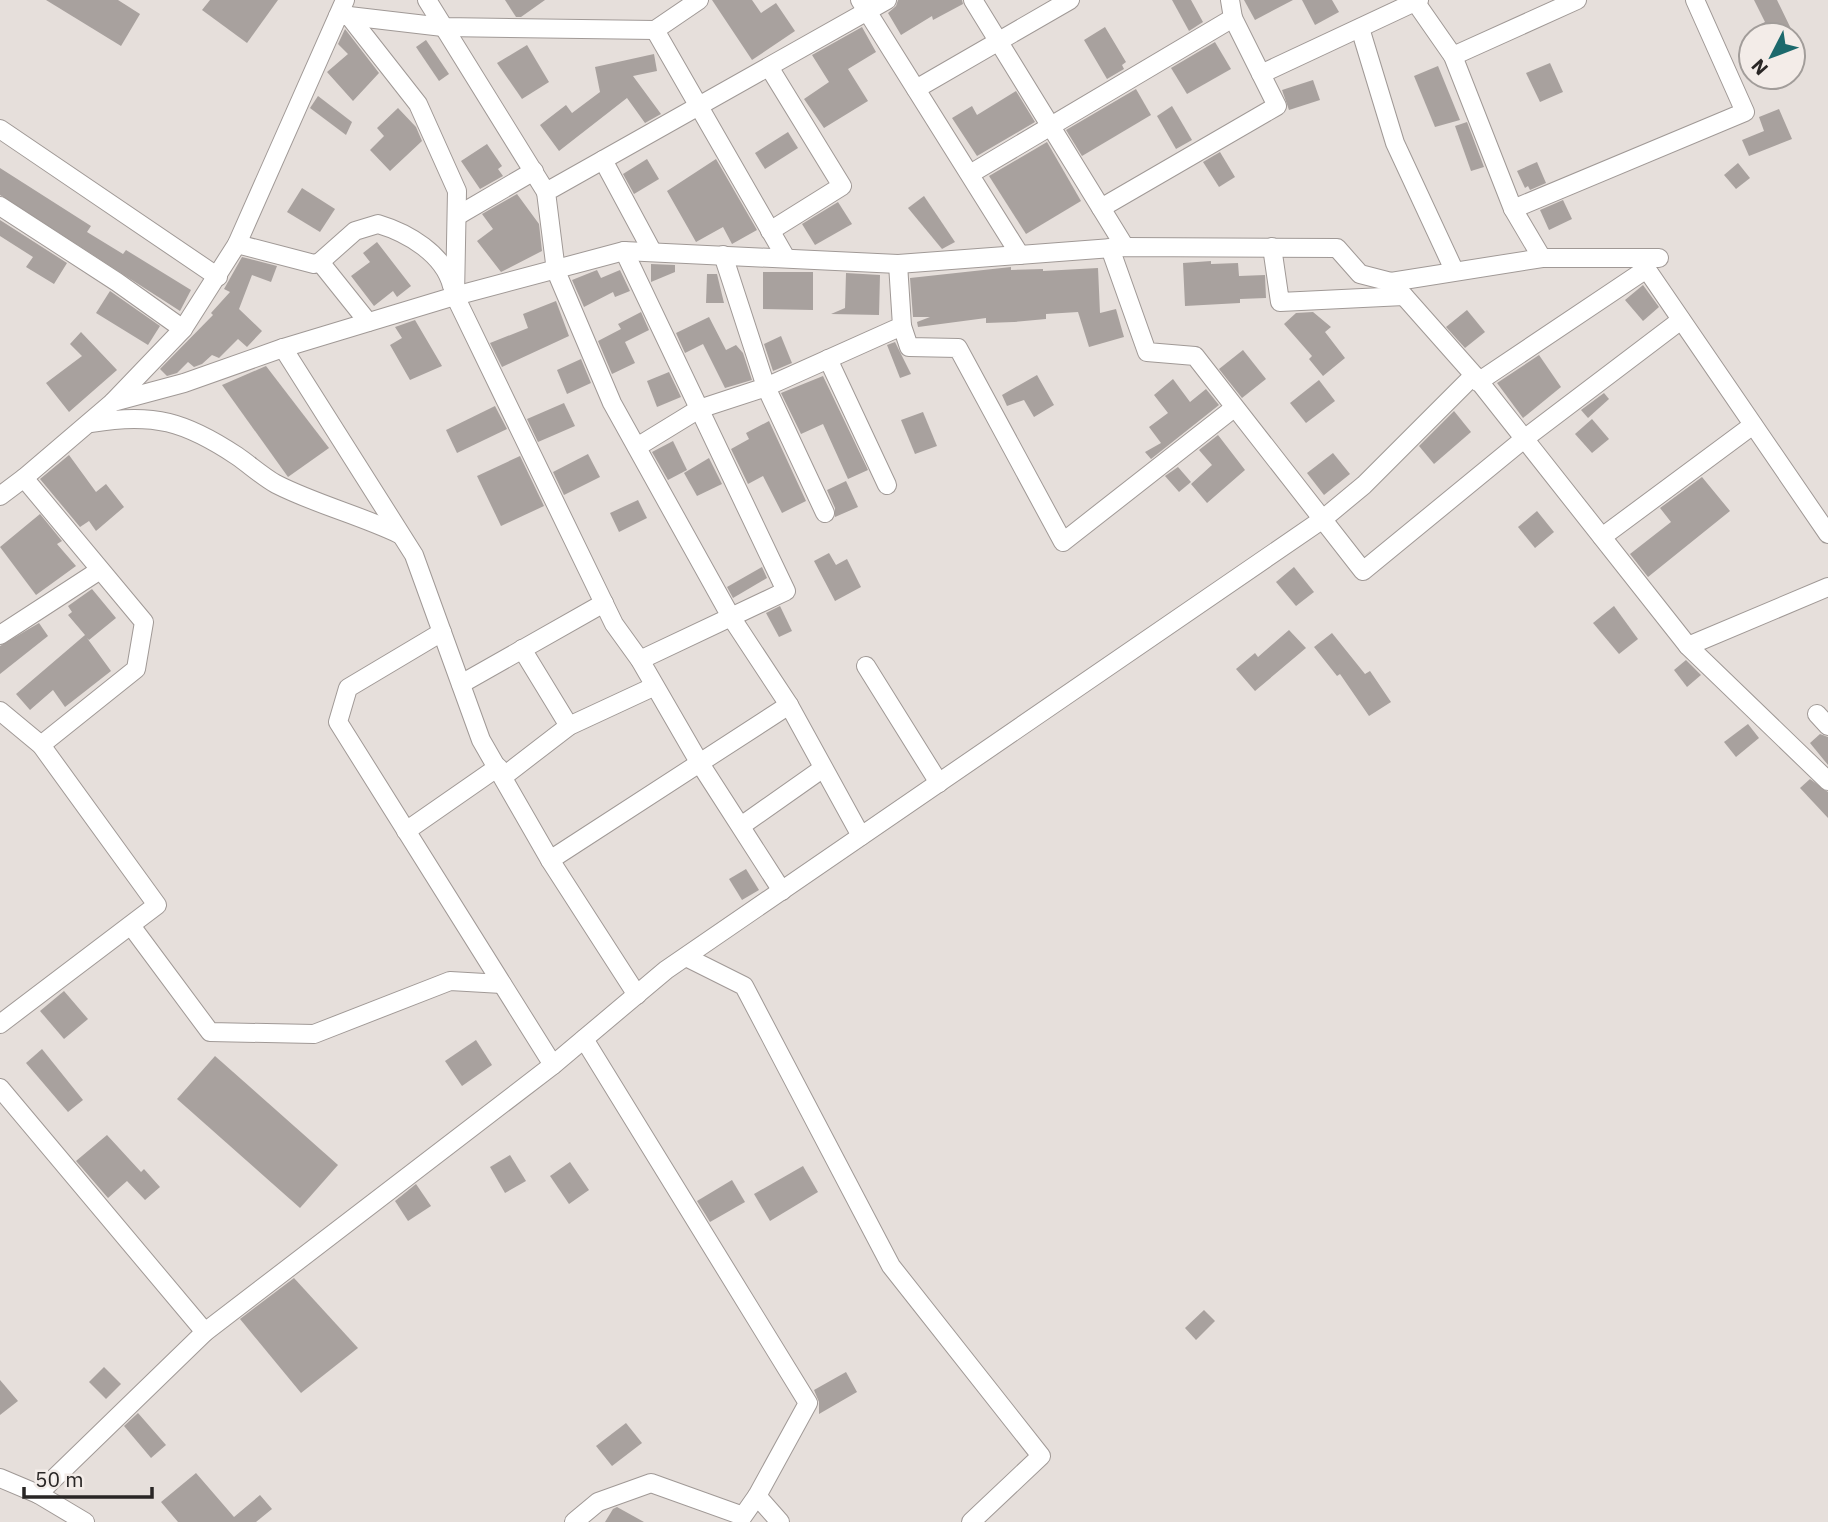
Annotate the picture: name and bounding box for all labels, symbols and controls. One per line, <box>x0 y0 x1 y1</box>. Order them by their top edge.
north arrow <box>1737 21 1807 91</box>
text: N <box>1746 54 1773 81</box>
scale bar <box>24 1456 152 1500</box>
text: 50 m <box>35 1465 84 1493</box>

